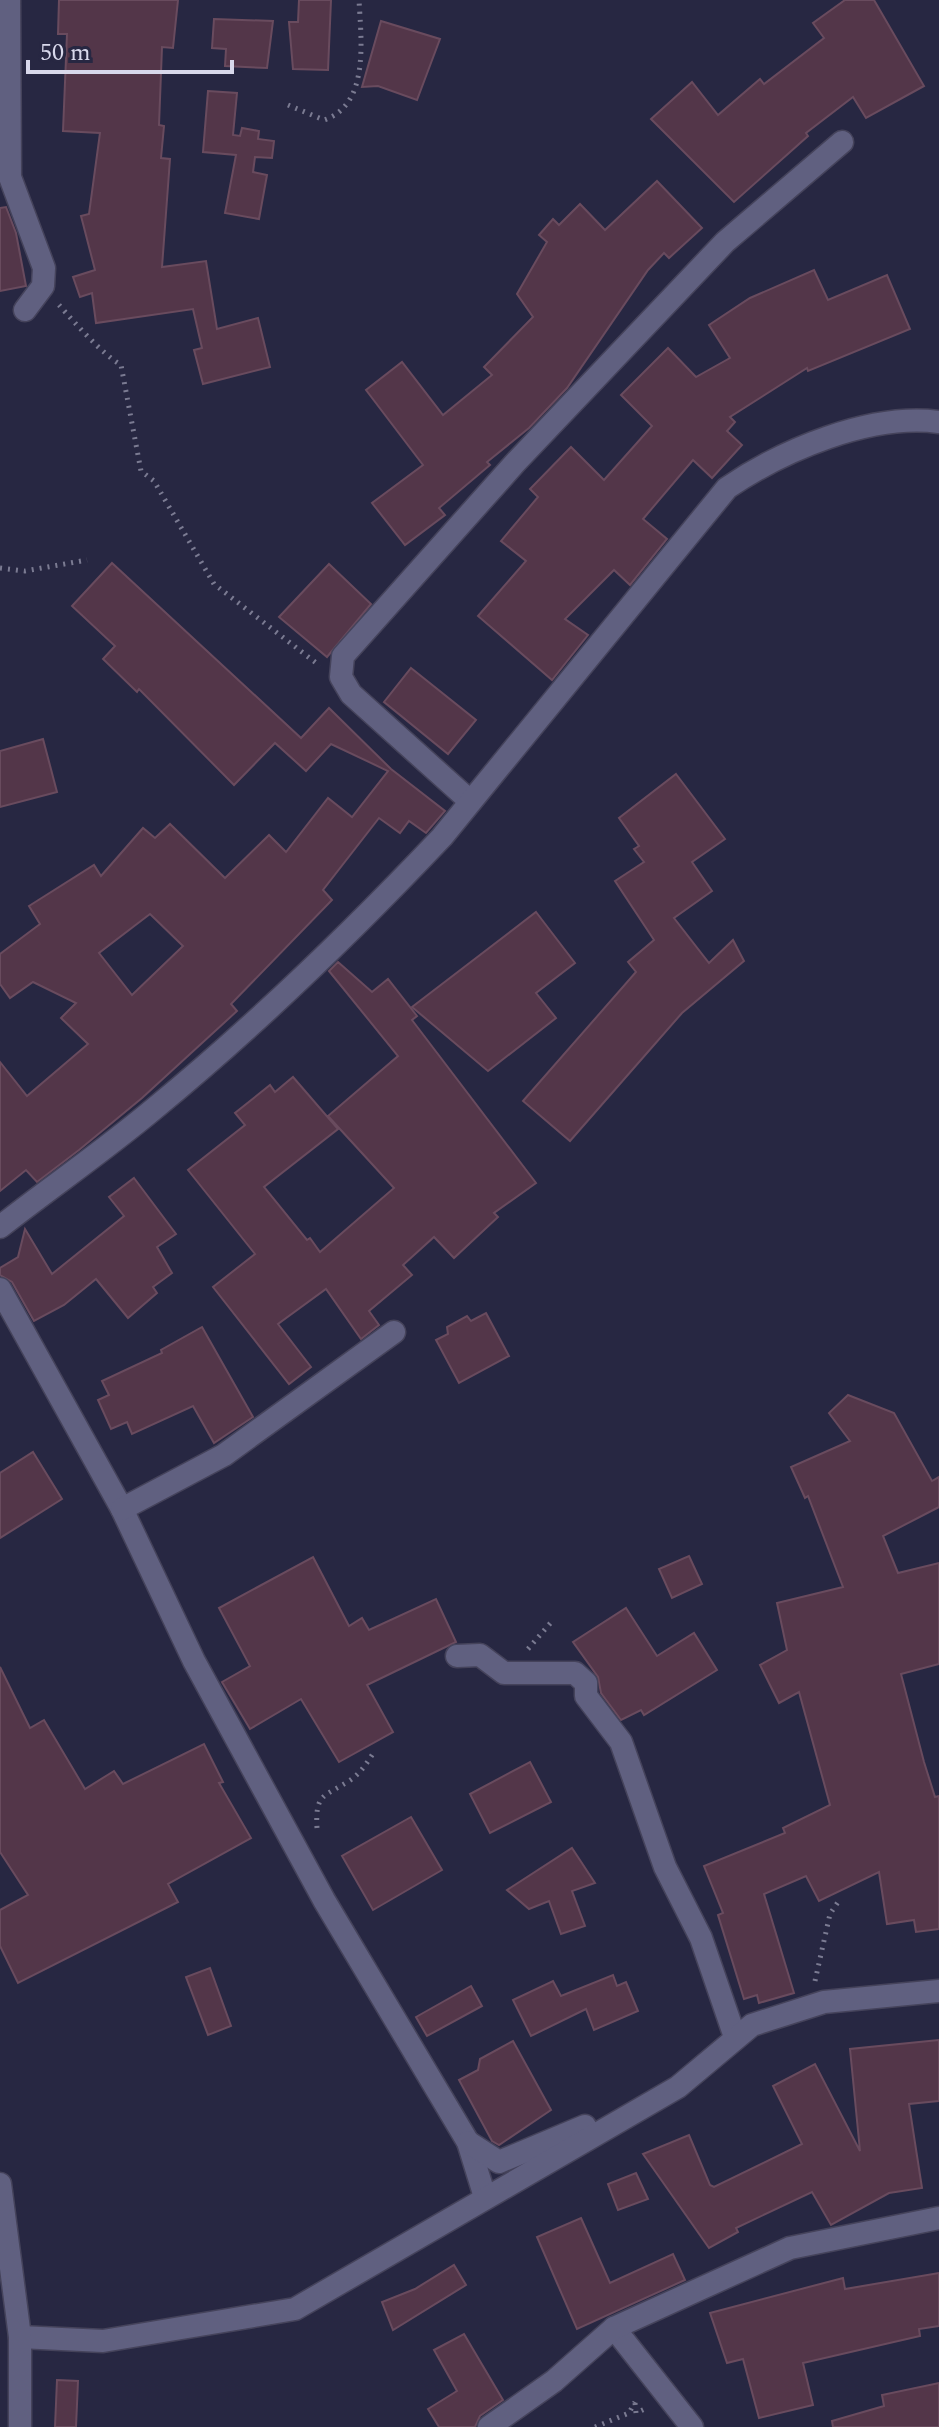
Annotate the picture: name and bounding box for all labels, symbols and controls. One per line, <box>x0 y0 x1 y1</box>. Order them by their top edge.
scale bar <box>28 24 232 74</box>
text: 50 m <box>40 35 91 71</box>

